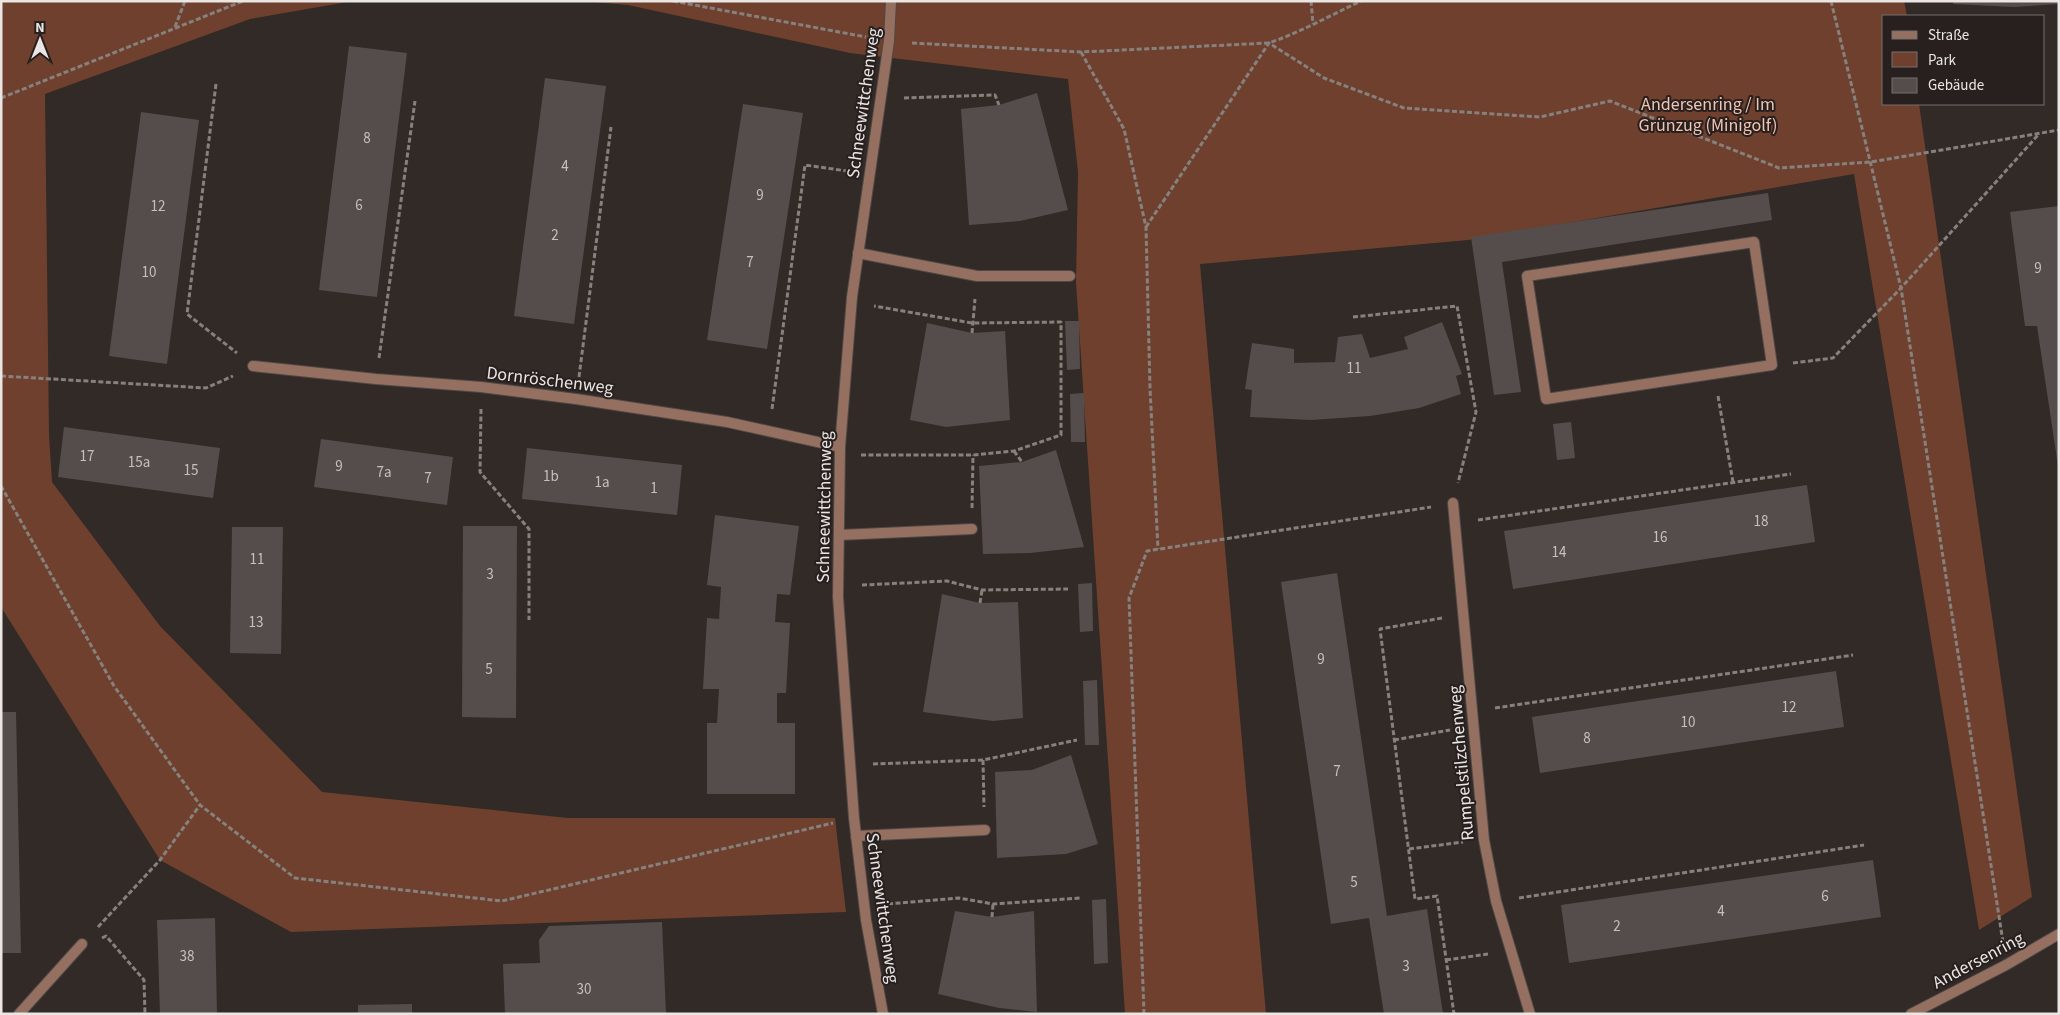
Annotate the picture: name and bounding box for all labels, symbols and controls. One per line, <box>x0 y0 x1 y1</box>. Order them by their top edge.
north arrow <box>15 15 65 65</box>
legend <box>1882 15 2045 105</box>
text: N <box>35 18 45 38</box>
text: Straße <box>1928 25 1969 46</box>
street label: Schneewittchenweg <box>841 26 886 180</box>
text: Park <box>1928 50 1957 71</box>
text: Gebäude <box>1928 75 1984 96</box>
park label: Andersenring / Im Grünzug (Minigolf) <box>1639 92 1777 138</box>
house number: 8 <box>363 128 371 149</box>
house number: 4 <box>561 156 569 177</box>
house number: 9 <box>756 185 764 206</box>
house number: 6 <box>355 195 363 216</box>
house number: 12 <box>151 196 165 217</box>
house number: 2 <box>551 225 559 246</box>
house number: 7 <box>746 252 754 273</box>
house number: 9 <box>2034 258 2042 279</box>
house number: 10 <box>142 262 156 283</box>
house number: 11 <box>1347 358 1361 379</box>
street label: Dornröschenweg <box>485 360 615 401</box>
street label: Schneewittchenweg <box>811 431 838 583</box>
house number: 17 <box>80 446 94 467</box>
house number: 15a <box>128 452 150 473</box>
house number: 9 <box>335 456 343 477</box>
house number: 15 <box>184 460 198 481</box>
house number: 7a <box>376 462 392 483</box>
house number: 1b <box>543 466 559 487</box>
house number: 7 <box>424 468 432 489</box>
house number: 1a <box>594 472 610 493</box>
house number: 1 <box>650 478 658 499</box>
house number: 18 <box>1754 511 1768 532</box>
house number: 16 <box>1653 527 1667 548</box>
house number: 14 <box>1552 542 1567 563</box>
house number: 11 <box>250 549 264 570</box>
house number: 3 <box>486 564 494 585</box>
house number: 13 <box>249 612 263 633</box>
house number: 9 <box>1317 649 1325 670</box>
house number: 5 <box>485 659 493 680</box>
street label: Rumpelstilzchenweg <box>1442 684 1481 842</box>
house number: 12 <box>1782 697 1796 718</box>
house number: 10 <box>1681 712 1695 733</box>
house number: 8 <box>1583 728 1591 749</box>
house number: 7 <box>1333 761 1341 782</box>
street label: Schneewittchenweg <box>860 831 905 985</box>
house number: 5 <box>1350 872 1358 893</box>
house number: 6 <box>1821 886 1829 907</box>
house number: 4 <box>1717 901 1725 922</box>
house number: 2 <box>1613 916 1621 937</box>
street label: Andersenring <box>1928 926 2029 995</box>
house number: 38 <box>180 946 194 967</box>
house number: 3 <box>1402 956 1410 977</box>
house number: 30 <box>577 979 591 1000</box>

